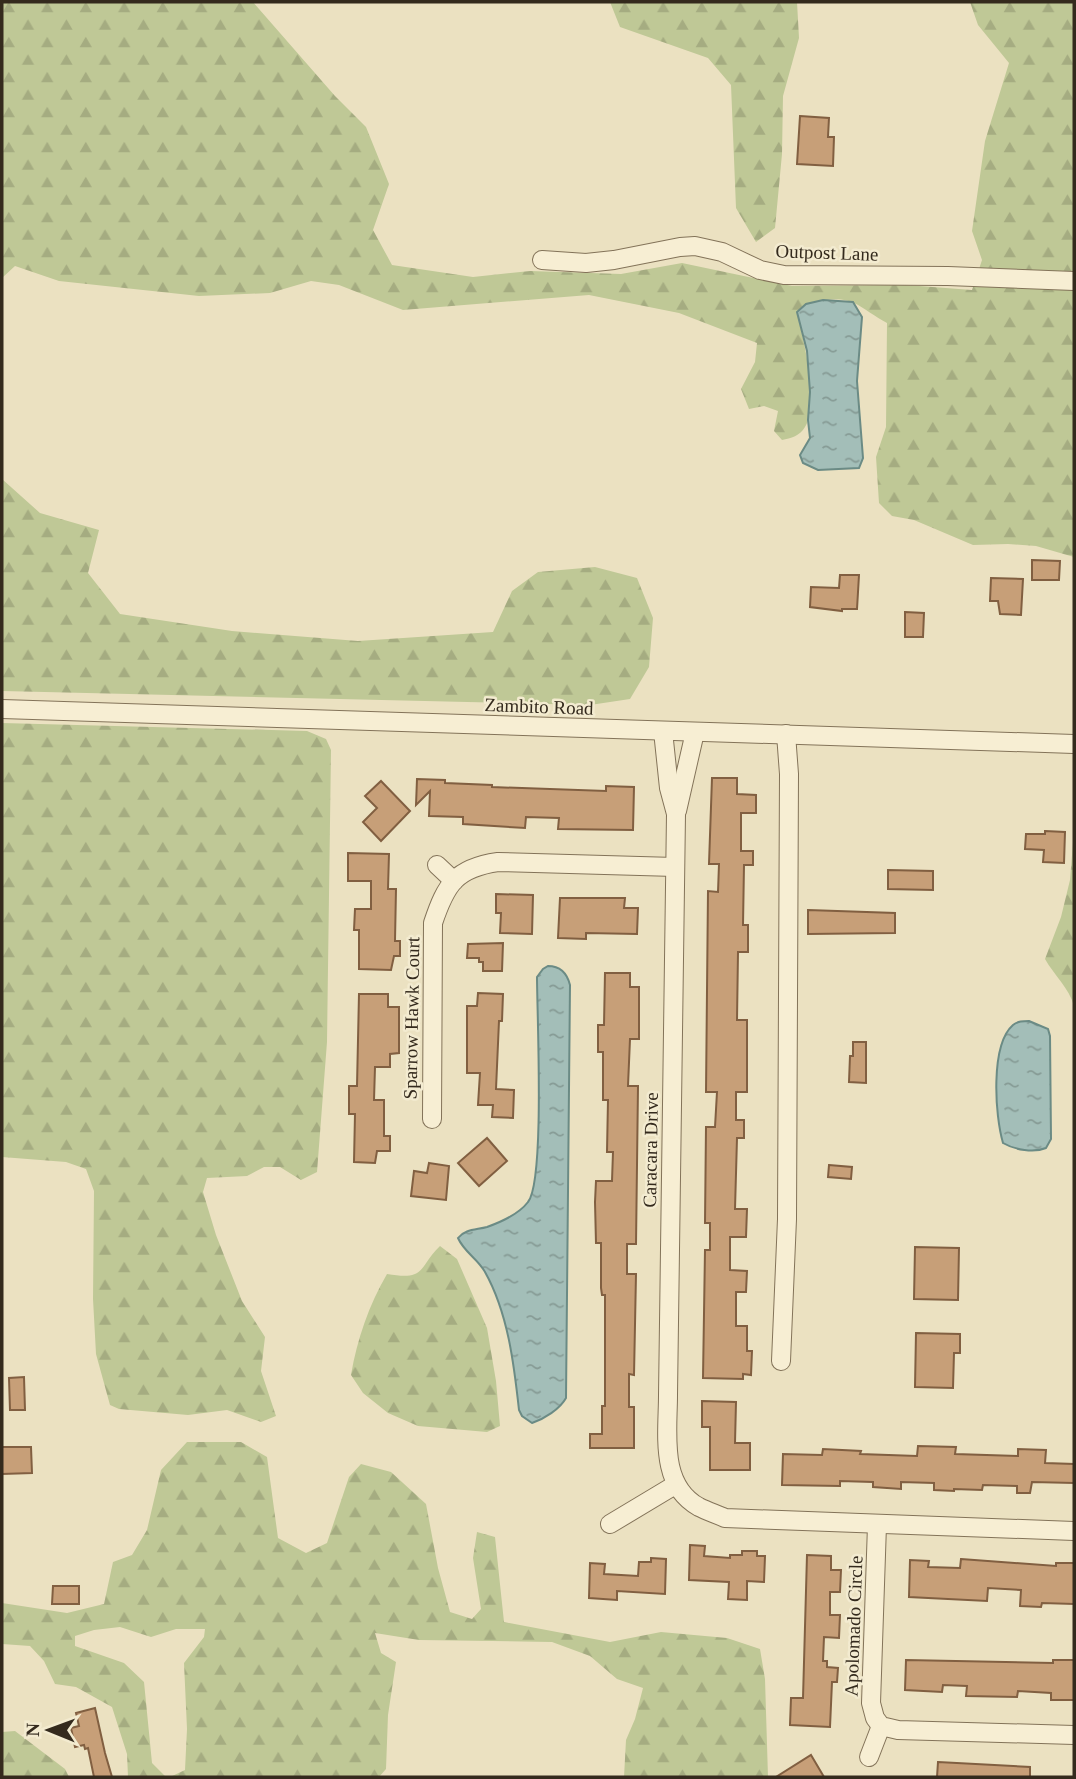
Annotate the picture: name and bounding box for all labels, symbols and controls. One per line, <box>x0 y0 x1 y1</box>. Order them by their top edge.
street label: Outpost Lane <box>775 240 879 265</box>
street label: Zambito Road <box>484 694 594 719</box>
street label: Sparrow Hawk Court <box>400 936 423 1099</box>
street label: Caracara Drive <box>639 1092 662 1208</box>
street label: Apolomado Circle <box>841 1555 866 1697</box>
north arrow <box>14 1695 84 1765</box>
text: N <box>22 1722 43 1737</box>

